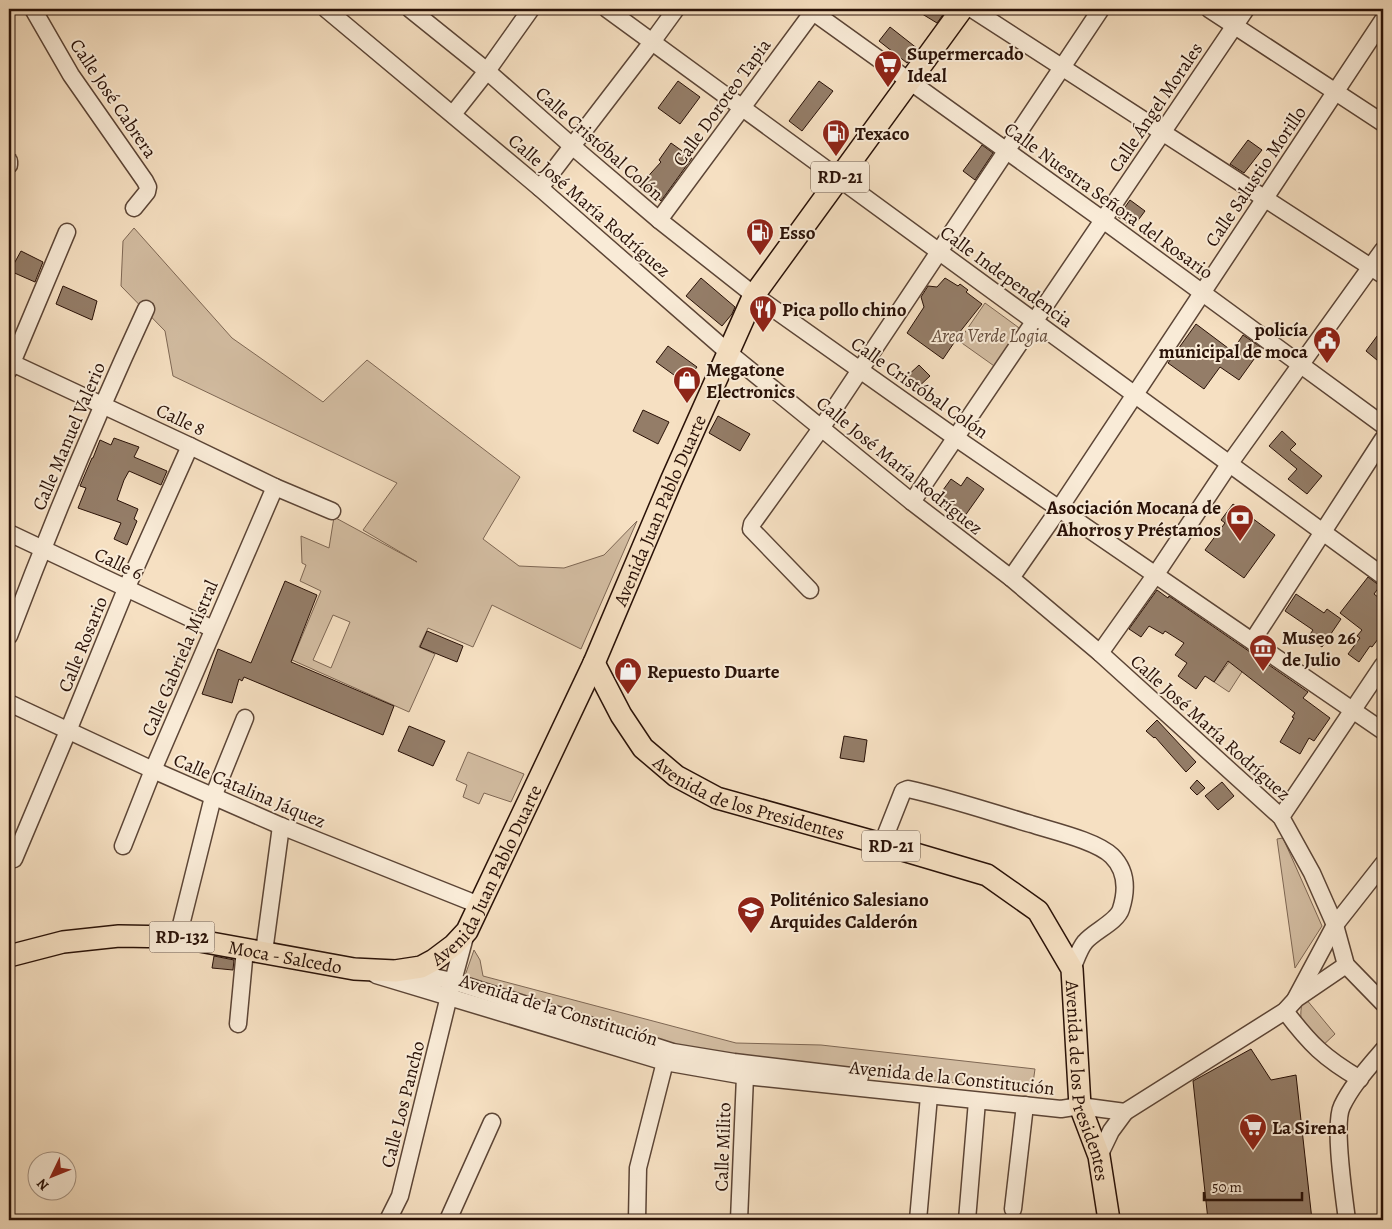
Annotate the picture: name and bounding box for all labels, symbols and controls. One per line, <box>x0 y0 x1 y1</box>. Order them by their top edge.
street label: Calle Doroteo Tapia <box>667 33 777 172</box>
street label: Calle José Cabrera <box>64 34 163 164</box>
street label: Calle Ángel Morales <box>1103 37 1209 178</box>
place label: Supermercado Ideal <box>907 41 1024 89</box>
supermarket icon: Supermercado Ideal <box>873 49 903 88</box>
street label: Calle Cristóbal Colón <box>530 81 669 207</box>
street label: Calle Salustio Morillo <box>1199 101 1313 252</box>
street label: Calle Nuestra Señora del Rosario <box>999 116 1218 286</box>
fuel station icon: Texaco <box>821 118 851 157</box>
place label: Texaco <box>855 121 910 147</box>
street label: Calle José María Rodríguez <box>503 128 676 284</box>
road number: RD-21 <box>811 162 869 192</box>
fuel station icon: Esso <box>745 217 775 256</box>
place label: Esso <box>779 220 816 246</box>
street label: Calle Independencia <box>935 220 1078 334</box>
restaurant icon: Pica pollo chino <box>748 294 778 333</box>
place label: Pica pollo chino <box>782 297 907 323</box>
place label: policía municipal de moca <box>1159 317 1309 365</box>
park label: Area Verde Logia <box>931 323 1048 349</box>
public building icon: policía municipal de moca <box>1312 325 1342 364</box>
street label: Calle Cristóbal Colón <box>846 331 993 445</box>
place label: Megatone Electronics <box>706 357 796 405</box>
street label: Calle Manuel Valerio <box>26 358 112 515</box>
shop icon: Megatone Electronics <box>672 365 702 404</box>
street label: Calle José María Rodríguez <box>811 390 988 541</box>
street label: Calle 8 <box>152 397 209 443</box>
street label: Avenida Juan Pablo Duarte <box>607 411 713 611</box>
place label: Asociación Mocana de Ahorros y Préstamos <box>1046 495 1221 543</box>
bank icon: Asociación Mocana de Ahorros y Préstamos <box>1225 503 1255 542</box>
street label: Calle 6 <box>90 541 147 587</box>
street label: Calle Gabriela Mistral <box>135 576 225 741</box>
street label: Calle Rosario <box>52 593 114 696</box>
place label: Museo 26 de Julio <box>1282 625 1356 673</box>
museum icon: Museo 26 de Julio <box>1248 633 1278 672</box>
street label: Calle José María Rodríguez <box>1125 649 1296 807</box>
shop icon: Repuesto Duarte <box>613 656 643 695</box>
place label: Repuesto Duarte <box>647 659 780 685</box>
street label: Calle Catalina Jáquez <box>169 747 330 835</box>
street label: Avenida de los Presidentes <box>647 750 848 847</box>
street label: Avenida Juan Pablo Duarte <box>425 781 549 972</box>
road number: RD-21 <box>862 830 920 861</box>
place label: Politénico Salesiano Arquides Calderón <box>769 887 929 935</box>
school or university icon: Politénico Salesiano Arquides Calderón <box>736 895 766 934</box>
road number: RD-132 <box>150 922 214 952</box>
street label: Moca - Salcedo <box>226 934 344 981</box>
street label: Avenida de la Constitución <box>455 967 661 1053</box>
street label: Avenida de los Presidentes <box>1059 979 1115 1183</box>
street label: Calle Los Pancho <box>375 1038 431 1170</box>
street label: Avenida de la Constitución <box>847 1054 1056 1102</box>
street label: Calle Milito <box>708 1102 738 1192</box>
supermarket icon: La Sirena <box>1238 1112 1268 1151</box>
place label: La Sirena <box>1272 1115 1347 1141</box>
north arrow <box>28 1152 78 1202</box>
scale bar <box>1204 1169 1302 1201</box>
text: N <box>32 1174 53 1195</box>
text: 50 m <box>1212 1177 1242 1197</box>

